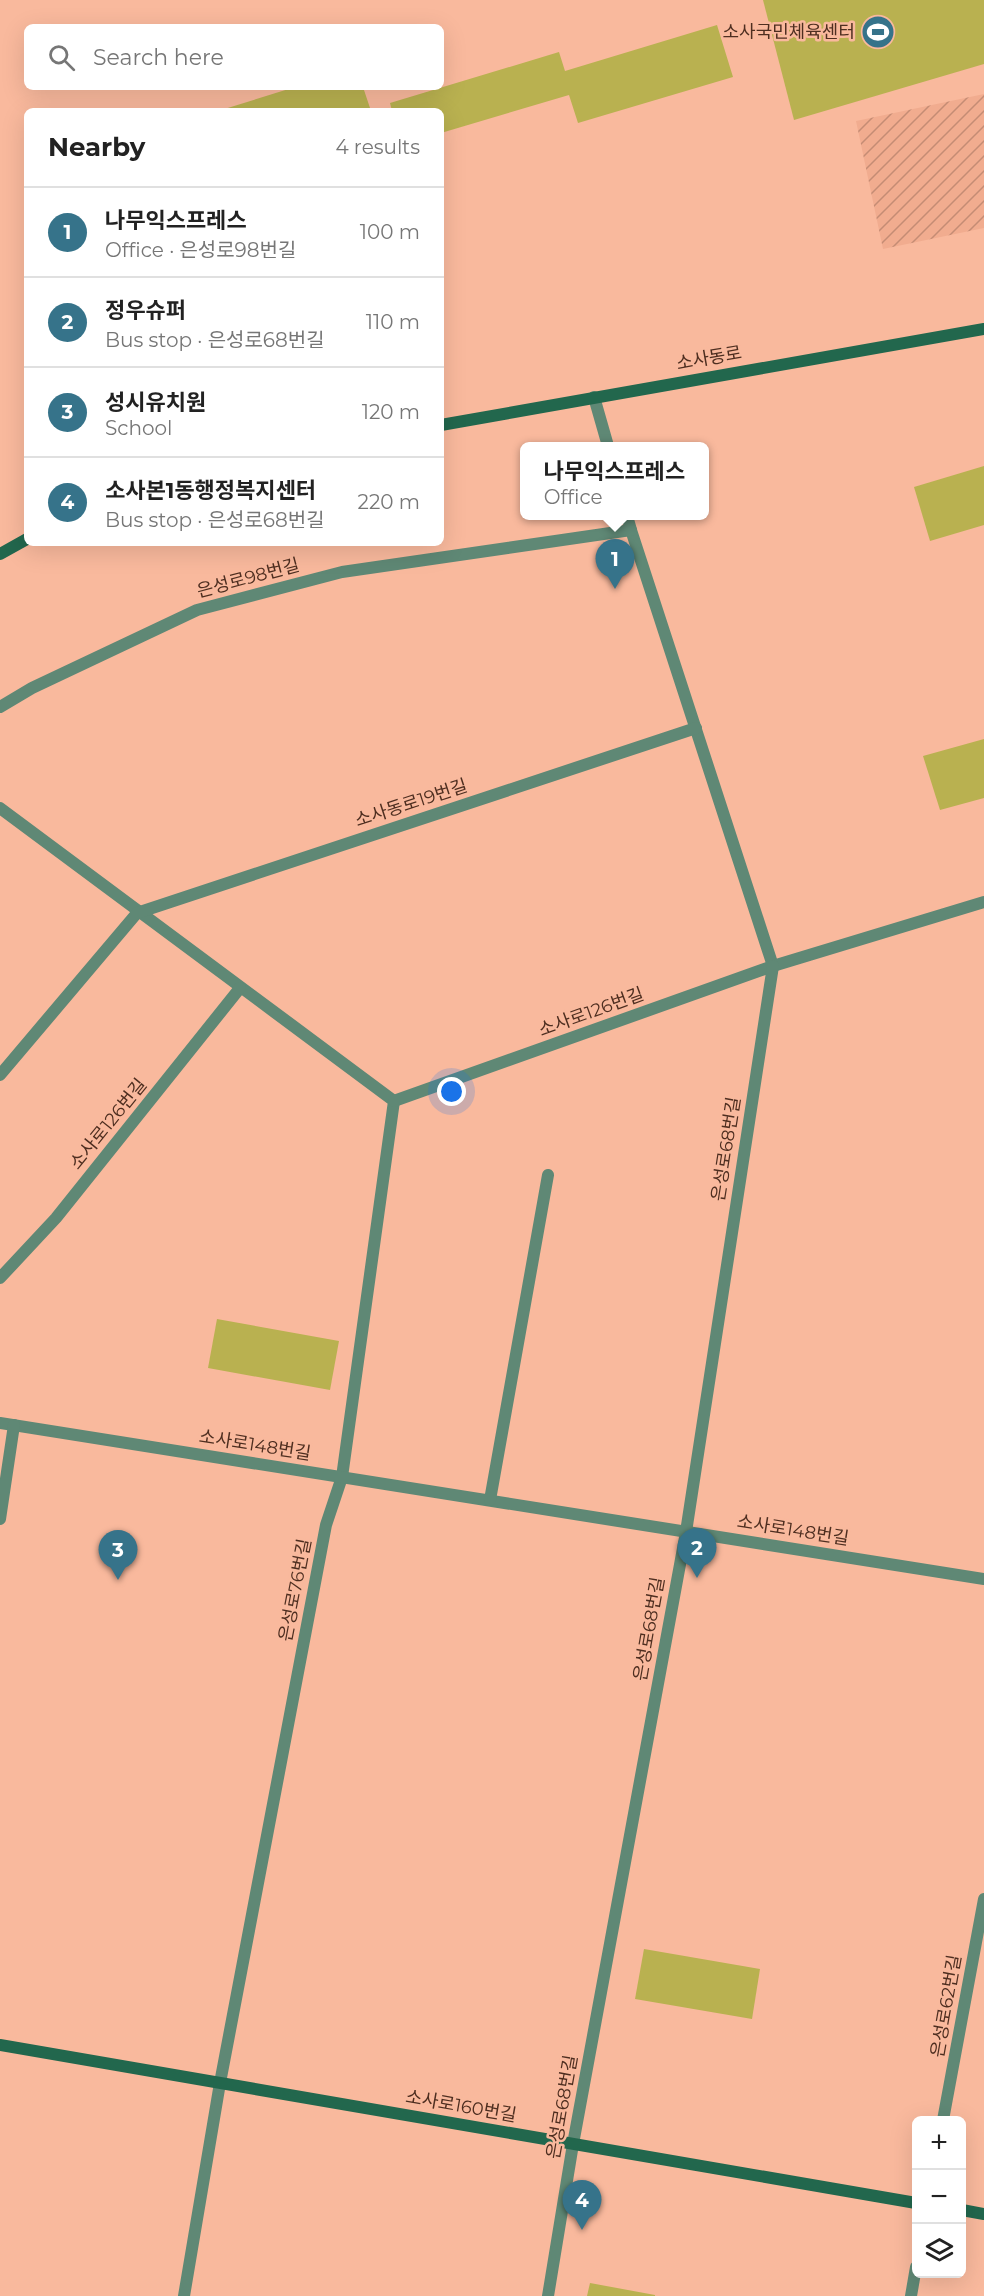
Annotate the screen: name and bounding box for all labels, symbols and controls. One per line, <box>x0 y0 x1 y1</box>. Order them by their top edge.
sports icon: 소사국민체육센터 <box>860 14 896 50</box>
place label: 소사국민체육센터 <box>723 21 855 43</box>
search box <box>24 24 444 90</box>
icon: search <box>45 41 78 74</box>
text: Search here <box>93 44 224 71</box>
text: Nearby <box>48 131 145 163</box>
text: 4 results <box>335 135 420 159</box>
text: 나무익스프레스 <box>105 207 247 234</box>
text: 1 <box>64 220 71 244</box>
text: 100 m <box>360 220 420 244</box>
text: Office · 은성로98번길 <box>105 238 296 262</box>
text: 정우슈퍼 <box>105 297 186 324</box>
text: 2 <box>62 310 73 334</box>
text: 110 m <box>366 310 420 334</box>
text: Bus stop · 은성로68번길 <box>105 328 325 352</box>
street label: 소사동로 <box>674 341 744 375</box>
text: 성시유치원 <box>105 389 206 416</box>
text: 3 <box>62 400 73 424</box>
text: 120 m <box>362 400 420 424</box>
text: School <box>105 416 172 440</box>
popup <box>520 442 709 520</box>
text: 나무익스프레스 <box>544 458 685 485</box>
text: 소사본1동행정복지센터 <box>105 477 316 504</box>
text: Office <box>544 485 603 509</box>
text: 4 <box>61 490 74 514</box>
text: 220 m <box>358 490 420 514</box>
text: Bus stop · 은성로68번길 <box>105 508 325 532</box>
pin: 1 <box>596 540 634 589</box>
street label: 은성로98번길 <box>194 554 302 602</box>
street label: 소사동로19번길 <box>352 774 470 832</box>
street label: 소사로126번길 <box>535 983 647 1041</box>
street label: 소사로126번길 <box>65 1074 151 1174</box>
your location <box>437 1077 466 1106</box>
street label: 은성로68번길 <box>707 1095 745 1203</box>
street label: 소사로148번길 <box>198 1425 312 1465</box>
street label: 소사로148번길 <box>736 1510 850 1550</box>
pin: 2 <box>678 1528 716 1578</box>
pin: 3 <box>98 1530 138 1580</box>
street label: 은성로76번길 <box>274 1537 316 1643</box>
street label: 은성로68번길 <box>629 1575 669 1683</box>
street label: 은성로62번길 <box>926 1953 966 2059</box>
street label: 은성로68번길 <box>542 2053 582 2161</box>
street label: 소사로160번길 <box>404 2085 518 2127</box>
map controls <box>912 2116 966 2278</box>
button: + <box>912 2116 966 2170</box>
button: − <box>912 2170 966 2224</box>
pin: 4 <box>562 2180 602 2230</box>
button: layers <box>912 2224 966 2278</box>

